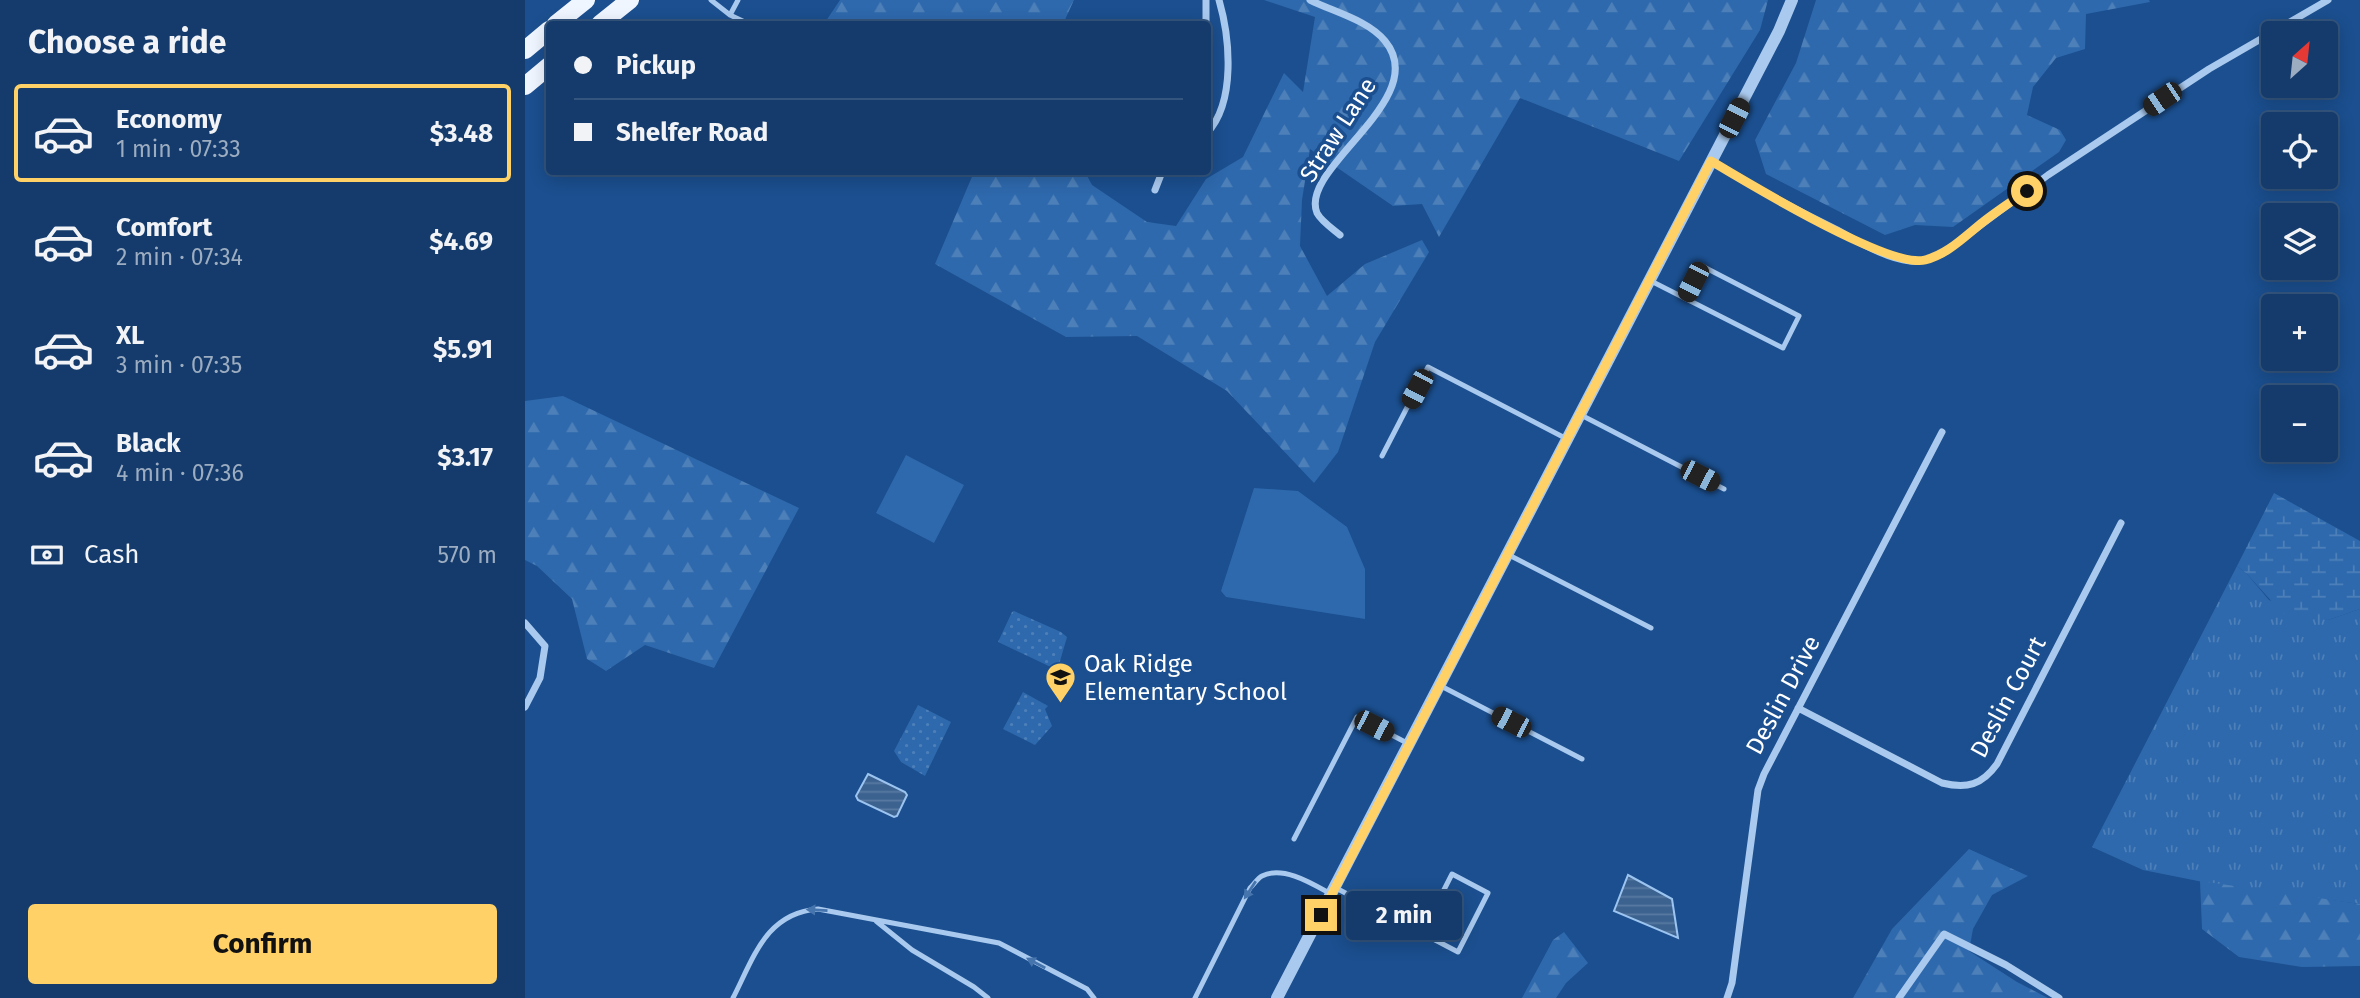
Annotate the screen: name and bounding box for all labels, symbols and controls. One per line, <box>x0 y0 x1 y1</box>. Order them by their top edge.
north arrow <box>2261 21 2338 98</box>
map controls <box>2261 21 2338 462</box>
text: Choose a ride <box>28 23 226 61</box>
text: Pickup <box>616 50 696 81</box>
street label: Straw Lane <box>1294 73 1382 187</box>
car <box>2139 79 2186 119</box>
car <box>1716 95 1753 141</box>
icon: car <box>32 102 95 165</box>
text: Economy <box>116 104 222 135</box>
button: locate <box>2261 112 2338 189</box>
text: Shelfer Road <box>616 117 768 148</box>
text: $3.48 <box>430 118 493 149</box>
text: 1 min · 07:33 <box>116 135 241 163</box>
route start <box>2011 175 2043 207</box>
button: layers <box>2261 203 2338 280</box>
icon: car <box>32 210 95 273</box>
text: Comfort <box>116 212 212 243</box>
text: $4.69 <box>429 226 493 257</box>
text: 2 min · 07:34 <box>116 243 243 271</box>
car <box>1675 259 1712 305</box>
button: + <box>2261 294 2338 371</box>
icon: car <box>32 318 95 381</box>
text: XL <box>116 320 144 351</box>
text: $5.91 <box>433 334 493 365</box>
text: 3 min · 07:35 <box>116 351 242 379</box>
car <box>1398 366 1437 412</box>
button: − <box>2261 385 2338 462</box>
icon: car <box>32 426 95 489</box>
text: Black <box>116 428 181 459</box>
text: $3.17 <box>437 442 493 473</box>
car <box>1677 457 1724 495</box>
text: 4 min · 07:36 <box>116 459 244 487</box>
icon: cash <box>28 536 66 574</box>
text: Cash <box>84 539 140 570</box>
text: 570 m <box>437 541 497 569</box>
street label: Deslin Drive <box>1740 631 1826 759</box>
street label: Deslin Court <box>1964 631 2052 762</box>
place label: Oak Ridge Elementary School <box>1084 650 1287 706</box>
school or university icon: Oak Ridge Elementary School <box>1044 661 1078 705</box>
car <box>1488 703 1535 741</box>
car <box>1351 707 1398 745</box>
one-way arrow <box>1244 881 1257 900</box>
callout: 2 min <box>1345 890 1461 940</box>
route end <box>1305 899 1337 931</box>
text: 2 min <box>1376 901 1432 929</box>
button: Confirm <box>28 904 497 984</box>
one-way arrow <box>806 905 828 916</box>
one-way arrow <box>1027 957 1046 969</box>

